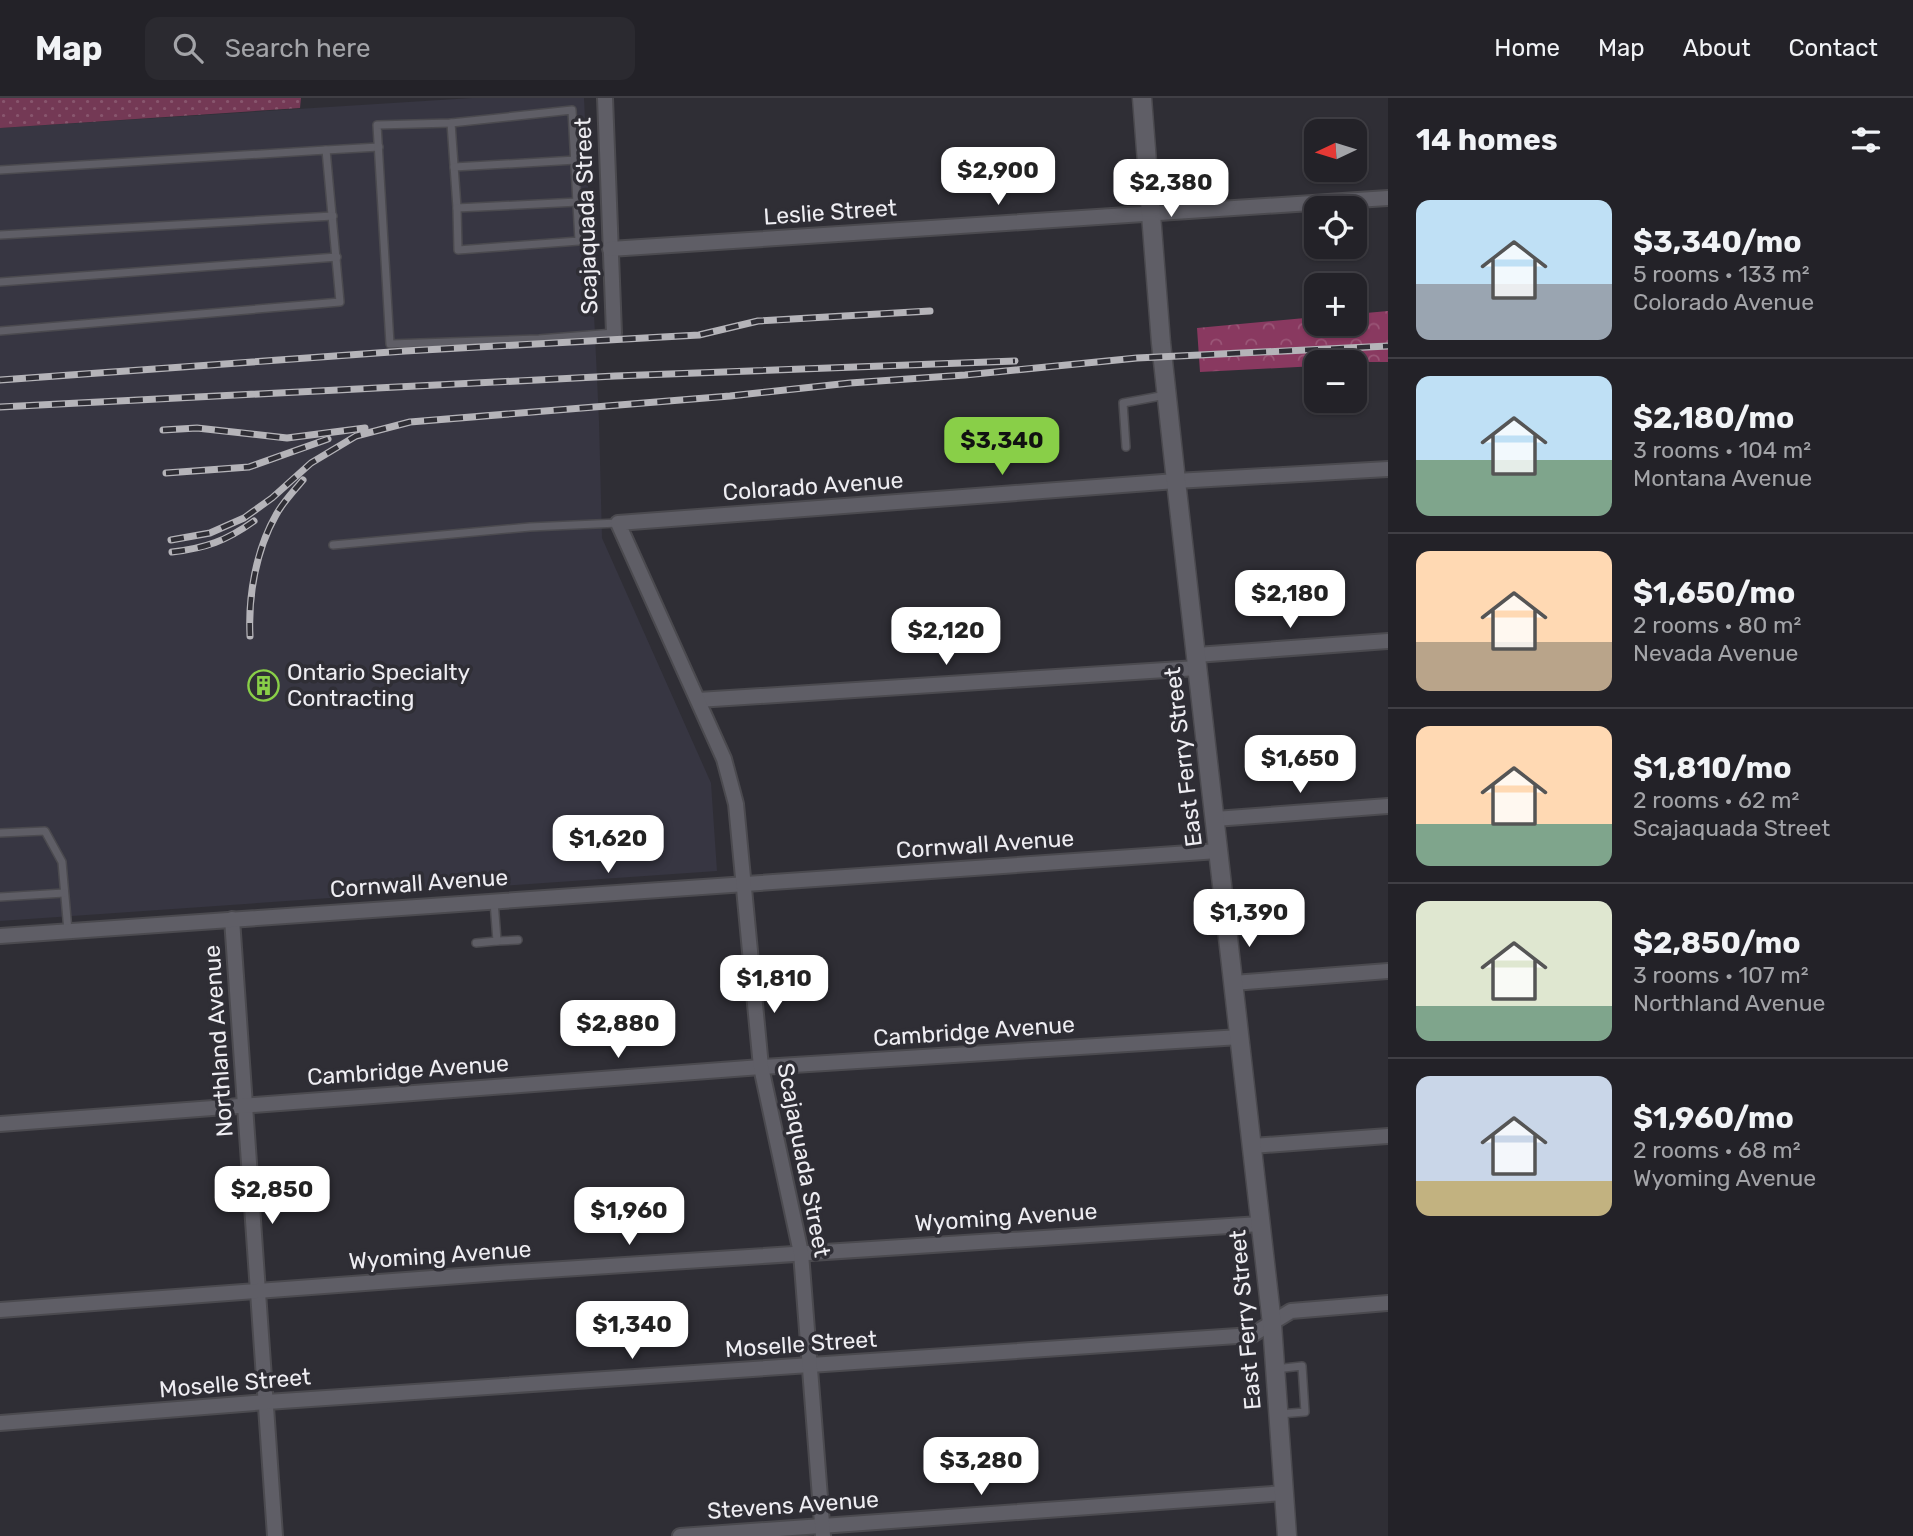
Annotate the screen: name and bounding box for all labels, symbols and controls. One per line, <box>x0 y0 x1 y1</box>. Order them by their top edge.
search box <box>145 17 635 80</box>
text: Map <box>35 29 103 68</box>
icon: search <box>169 29 207 67</box>
text: Search here <box>225 33 370 64</box>
text: Home <box>1494 34 1560 62</box>
text: Map <box>1598 34 1645 62</box>
text: About <box>1683 34 1751 62</box>
text: Contact <box>1789 34 1878 62</box>
street label: Scajaquada Street <box>569 117 603 315</box>
north arrow <box>1304 119 1367 182</box>
map controls <box>1304 119 1367 413</box>
icon: filters <box>1847 121 1885 159</box>
text: 14 homes <box>1416 122 1558 158</box>
pin: $2,900 <box>941 148 1055 207</box>
text: $2,900 <box>957 156 1039 184</box>
pin: $2,380 <box>1114 159 1228 219</box>
text: $2,380 <box>1129 168 1213 196</box>
street label: Leslie Street <box>762 193 898 231</box>
button: locate <box>1304 196 1367 259</box>
text: $3,340/mo <box>1633 224 1802 260</box>
icon: home <box>1472 228 1556 312</box>
text: 5 rooms · 133 m² <box>1633 260 1810 288</box>
button: + <box>1304 273 1367 336</box>
text: Colorado Avenue <box>1633 288 1814 316</box>
button: − <box>1304 350 1367 413</box>
text: $2,180/mo <box>1633 400 1794 436</box>
icon: home <box>1472 404 1556 488</box>
pin: $3,340 <box>945 418 1059 477</box>
text: $3,340 <box>960 426 1044 454</box>
text: 3 rooms · 104 m² <box>1633 436 1811 464</box>
text: Montana Avenue <box>1633 464 1812 492</box>
street label: Colorado Avenue <box>722 466 904 506</box>
pin: $2,180 <box>1233 570 1347 630</box>
text: $1,650/mo <box>1633 575 1795 611</box>
text: $2,180 <box>1251 579 1329 607</box>
icon: home <box>1472 579 1556 663</box>
pin: $2,120 <box>889 608 1003 667</box>
text: 2 rooms · 80 m² <box>1633 611 1801 639</box>
text: $2,120 <box>907 616 985 644</box>
text: Nevada Avenue <box>1633 639 1798 667</box>
place label: Ontario Specialty Contracting <box>287 658 471 712</box>
street label: East Ferry Street <box>1158 666 1208 848</box>
building icon: Ontario Specialty Contracting <box>247 668 281 702</box>
pin: $1,650 <box>1243 736 1357 795</box>
text: $1,650 <box>1261 744 1339 772</box>
text: $1,810/mo <box>1633 750 1792 786</box>
icon: home <box>1472 754 1556 838</box>
text: 2 rooms · 62 m² <box>1633 786 1799 814</box>
text: Scajaquada Street <box>1633 814 1830 842</box>
pin: $1,620 <box>551 816 665 875</box>
text: $1,620 <box>569 824 647 852</box>
street label: Cornwall Avenue <box>895 824 1075 864</box>
street label: Cornwall Avenue <box>329 863 509 903</box>
pin: $1,390 <box>1192 890 1306 949</box>
text: $1,390 <box>1210 898 1288 926</box>
text: $2,850/mo <box>1633 925 1801 961</box>
icon: home <box>1472 929 1556 1013</box>
street label: Northland Avenue <box>197 944 239 1138</box>
pin: $1,810 <box>717 956 831 1015</box>
text: 3 rooms · 107 m² <box>1633 961 1809 989</box>
text: $1,810 <box>736 964 812 992</box>
text: Northland Avenue <box>1633 989 1825 1017</box>
pin: $2,880 <box>561 1000 675 1060</box>
text: $2,880 <box>576 1009 660 1037</box>
street label: Cambridge Avenue <box>872 1010 1076 1052</box>
street label: Cambridge Avenue <box>306 1049 510 1091</box>
street label: Scajaquada Street <box>771 1061 837 1259</box>
text: $1,960/mo <box>1633 1100 1794 1136</box>
icon: home <box>1472 1104 1556 1188</box>
text: 2 rooms · 68 m² <box>1633 1136 1801 1164</box>
text: Wyoming Avenue <box>1633 1164 1816 1192</box>
pin: $2,850 <box>215 1166 329 1226</box>
text: $2,850 <box>231 1175 313 1203</box>
pin: $1,960 <box>572 1188 686 1247</box>
text: $1,960 <box>590 1196 668 1224</box>
street label: Wyoming Avenue <box>914 1197 1098 1237</box>
street label: East Ferry Street <box>1223 1229 1267 1411</box>
street label: Wyoming Avenue <box>348 1235 532 1275</box>
pin: $1,340 <box>575 1302 689 1361</box>
text: $1,340 <box>592 1310 672 1338</box>
street label: Moselle Street <box>724 1325 878 1363</box>
street label: Moselle Street <box>158 1362 312 1404</box>
pin: $3,280 <box>924 1438 1038 1497</box>
text: $3,280 <box>939 1446 1023 1474</box>
street label: Stevens Avenue <box>706 1485 880 1525</box>

